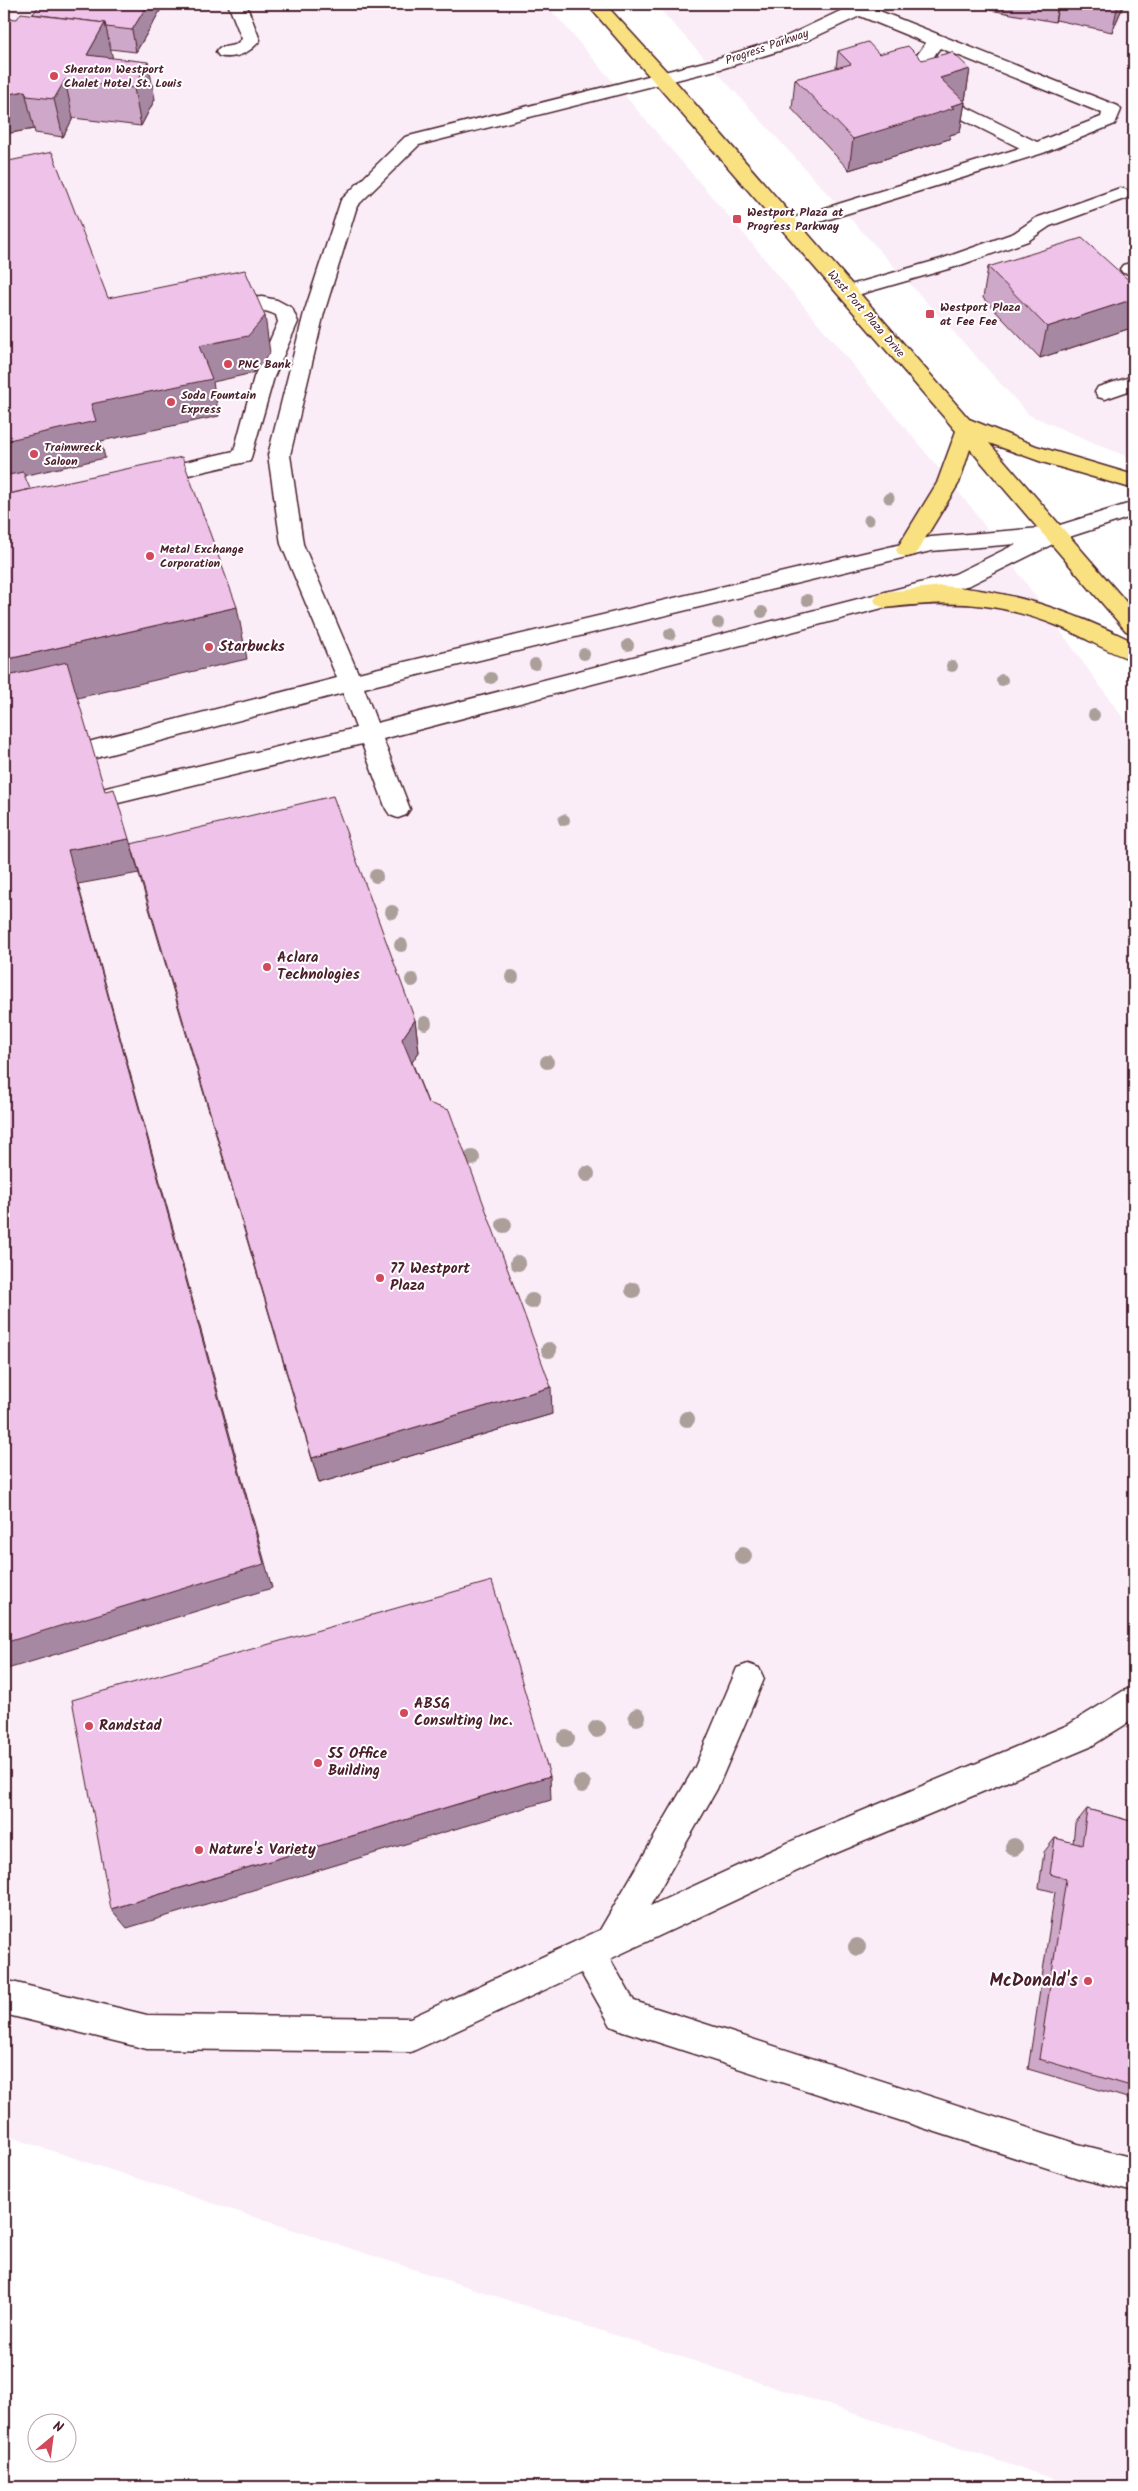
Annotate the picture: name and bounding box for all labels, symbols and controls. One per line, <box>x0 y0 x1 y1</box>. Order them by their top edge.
street label: Progress Parkway <box>723 24 812 70</box>
place label: Sheraton Westport Chalet Hotel St. Louis <box>64 60 182 93</box>
marker: Sheraton Westport Chalet Hotel St. Louis <box>48 70 60 82</box>
place label: Westport Plaza at Progress Parkway <box>747 203 844 236</box>
marker: Westport Plaza at Progress Parkway <box>731 213 743 225</box>
street label: West Port Plaza Drive <box>823 266 910 362</box>
place label: Westport Plaza at Fee Fee <box>940 298 1020 331</box>
marker: Westport Plaza at Fee Fee <box>924 308 936 320</box>
place label: PNC Bank <box>238 355 291 374</box>
marker: PNC Bank <box>222 358 234 370</box>
place label: Soda Fountain Express <box>181 386 256 419</box>
marker: Soda Fountain Express <box>165 396 177 408</box>
place label: Trainwreck Saloon <box>44 438 102 471</box>
marker: Trainwreck Saloon <box>28 448 40 460</box>
place label: Metal Exchange Corporation <box>160 540 244 573</box>
marker: Metal Exchange Corporation <box>144 550 156 562</box>
place label: Starbucks <box>219 635 285 659</box>
marker: Starbucks <box>203 641 215 653</box>
place label: Aclara Technologies <box>277 946 360 987</box>
marker: Aclara Technologies <box>261 961 273 973</box>
place label: 77 Westport Plaza <box>390 1257 470 1298</box>
marker: 77 Westport Plaza <box>374 1272 386 1284</box>
place label: ABSG Consulting Inc. <box>414 1692 513 1733</box>
marker: ABSG Consulting Inc. <box>398 1707 410 1719</box>
place label: Randstad <box>99 1714 162 1738</box>
marker: Randstad <box>83 1720 95 1732</box>
place label: 55 Office Building <box>327 1742 388 1783</box>
marker: 55 Office Building <box>312 1757 324 1769</box>
place label: Nature's Variety <box>209 1838 316 1862</box>
marker: Nature's Variety <box>193 1844 205 1856</box>
place label: McDonald's <box>989 1967 1079 1996</box>
marker: McDonald's <box>1082 1975 1094 1987</box>
north arrow <box>28 2414 78 2464</box>
text: N <box>49 2416 67 2439</box>

